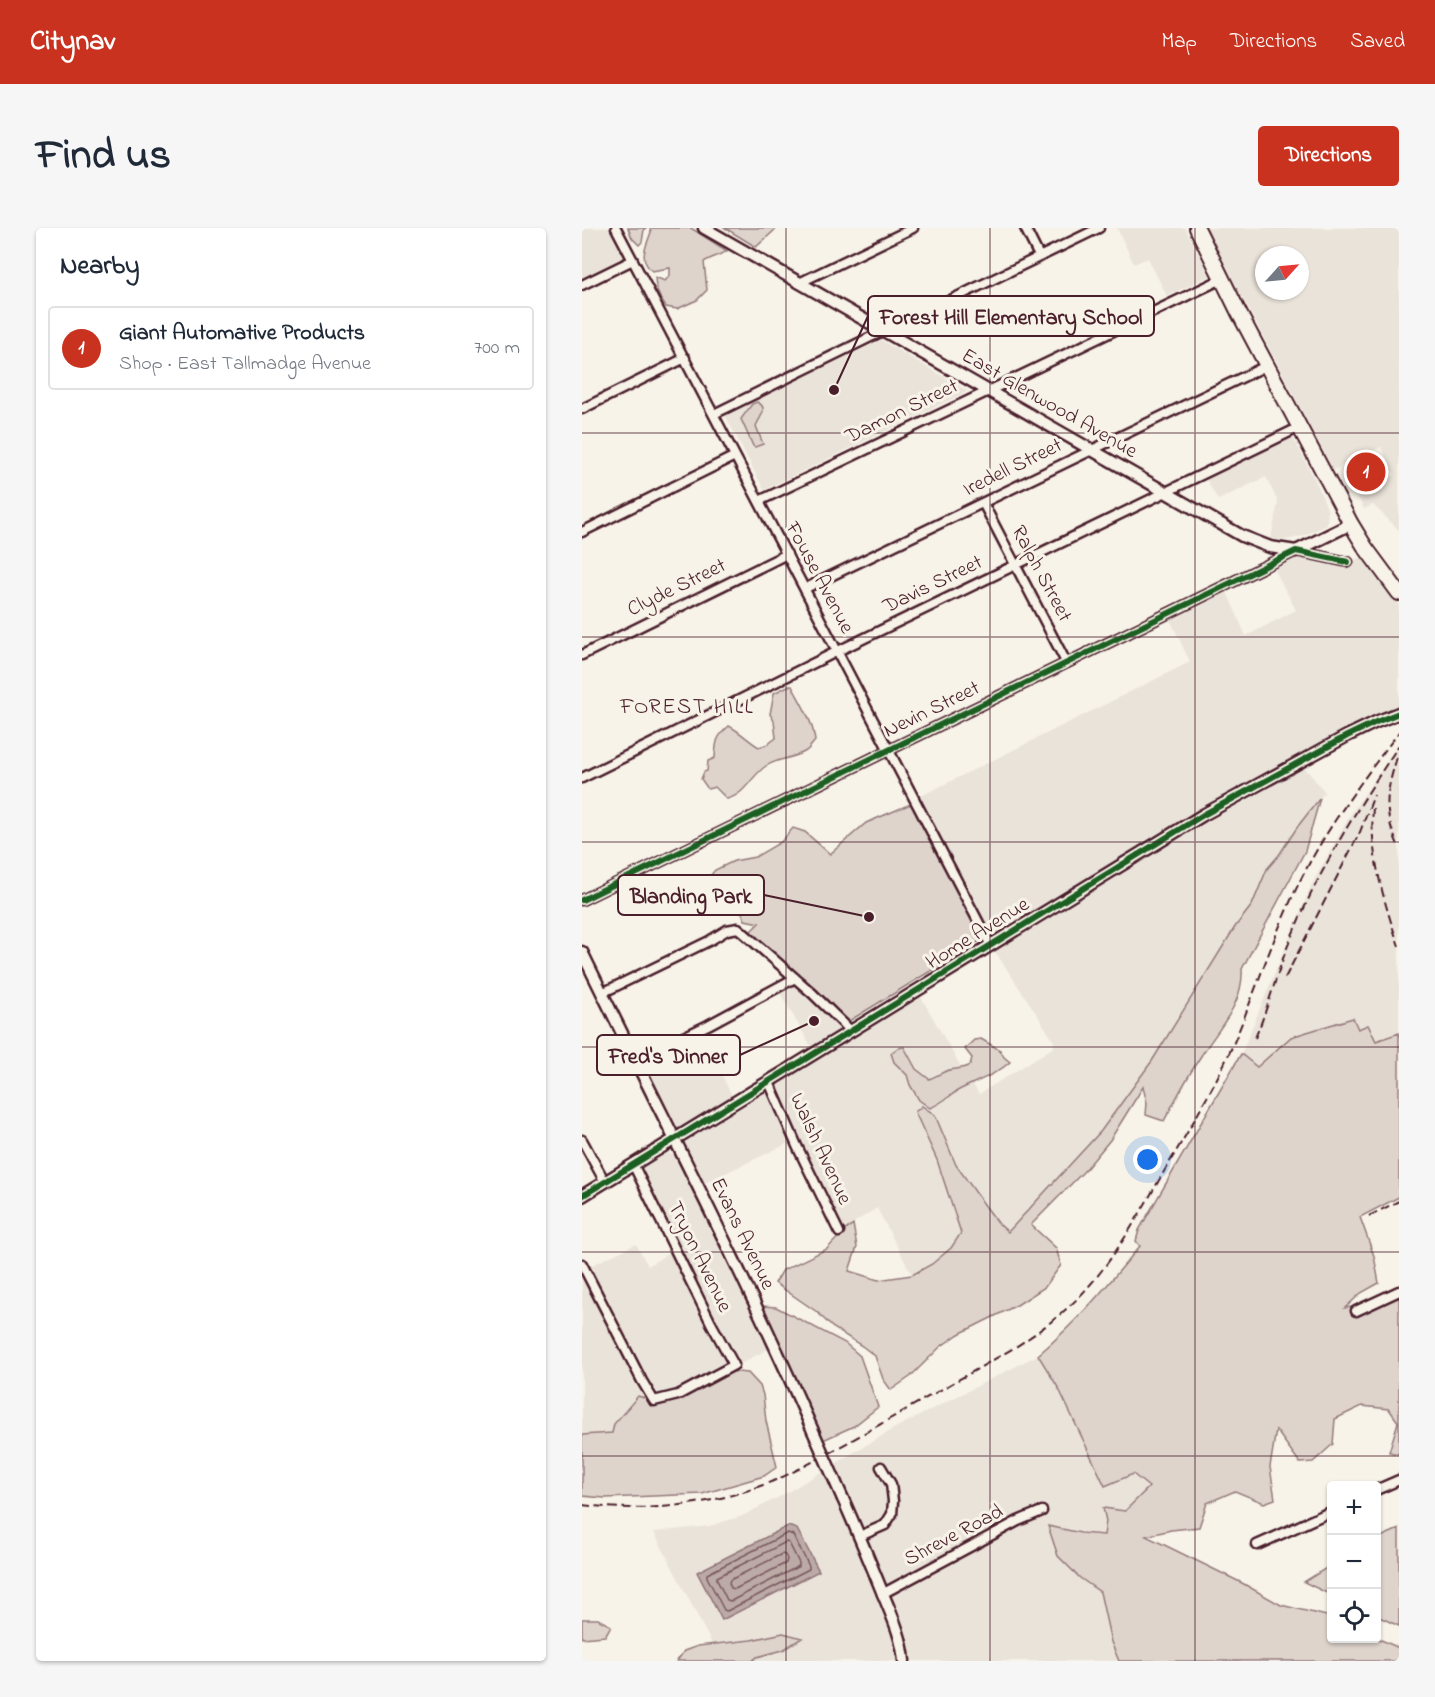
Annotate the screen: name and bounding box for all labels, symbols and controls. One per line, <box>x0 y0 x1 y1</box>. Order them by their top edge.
text: Citynav <box>30 22 115 63</box>
text: Map <box>1161 27 1197 57</box>
text: Directions <box>1230 27 1317 57</box>
text: Saved <box>1350 27 1405 57</box>
text: Find us <box>36 126 171 187</box>
button: Directions <box>1258 126 1399 186</box>
north arrow <box>1255 246 1309 300</box>
text: Nearby <box>60 248 139 286</box>
callout: Forest Hill Elementary School <box>868 296 1154 336</box>
text: Forest Hill Elementary School <box>879 303 1143 336</box>
text: Giant Automative Products <box>119 318 365 350</box>
text: 1 <box>78 334 85 363</box>
text: 700 m <box>474 334 520 363</box>
street label: East Glenwood Avenue <box>955 341 1143 467</box>
text: Shop · East Tallmadge Avenue <box>119 350 371 379</box>
street label: Damon Street <box>839 372 964 453</box>
street label: Iredell Street <box>958 431 1068 505</box>
pin: 1 <box>1346 450 1386 494</box>
street label: Fouse Avenue <box>776 516 861 640</box>
street label: Ralph Street <box>1003 520 1079 628</box>
street label: Davis Street <box>877 548 988 622</box>
street label: Clyde Street <box>622 551 732 627</box>
street label: Nevin Street <box>879 674 985 746</box>
district label: FOREST HILL <box>619 692 754 724</box>
callout: Blanding Park <box>618 875 764 915</box>
text: Blanding Park <box>629 882 753 915</box>
street label: Home Avenue <box>920 890 1036 978</box>
callout: Fred's Dinner <box>597 1035 740 1075</box>
text: Fred's Dinner <box>608 1042 729 1074</box>
street label: Walsh Avenue <box>781 1088 859 1210</box>
your location <box>1133 1145 1162 1174</box>
street label: Evans Avenue <box>702 1173 782 1296</box>
street label: Tryon Avenue <box>657 1196 739 1319</box>
map controls <box>1327 1481 1381 1643</box>
button: + <box>1327 1481 1381 1535</box>
street label: Shreve Road <box>899 1497 1009 1575</box>
button: − <box>1327 1535 1381 1589</box>
button: locate <box>1327 1589 1381 1643</box>

